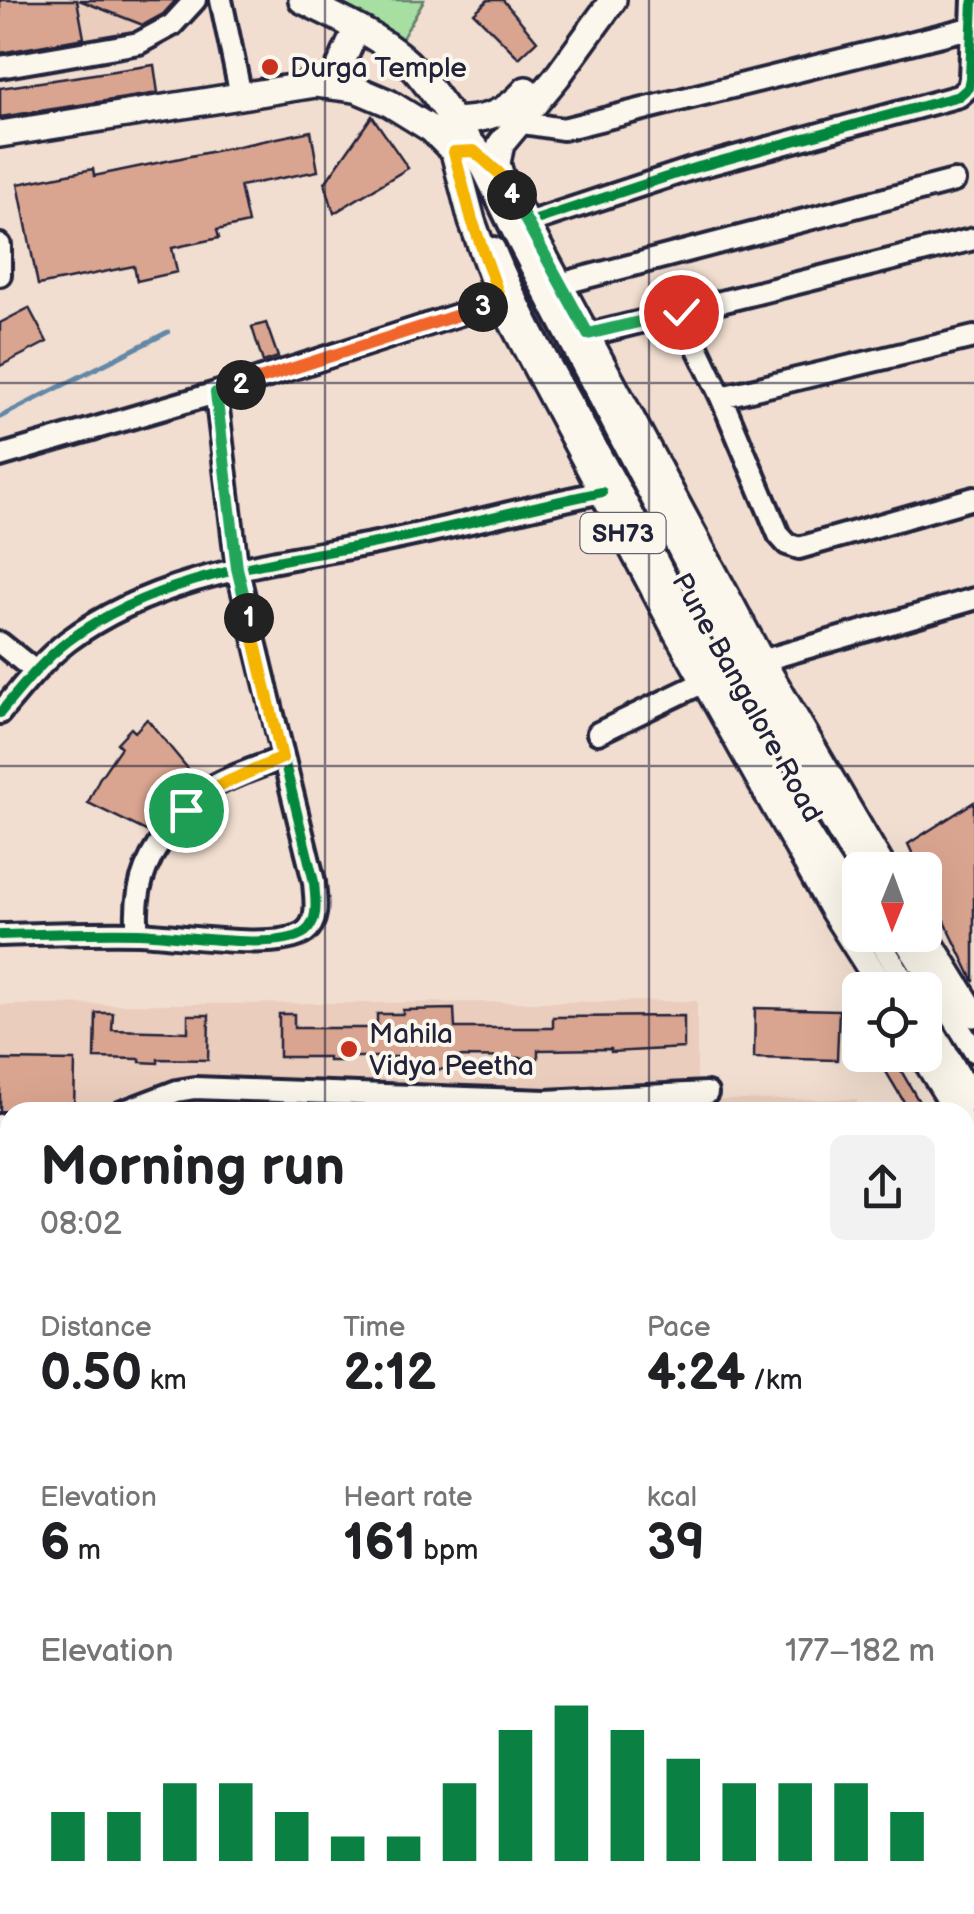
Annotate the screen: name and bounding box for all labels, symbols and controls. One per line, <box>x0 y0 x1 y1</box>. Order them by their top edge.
place label: Durga Temple <box>290 52 467 85</box>
marker: Durga Temple <box>259 56 281 78</box>
pin: 4 <box>487 170 537 220</box>
text: 4 <box>504 178 520 211</box>
pin <box>639 270 724 355</box>
pin: 3 <box>458 282 508 332</box>
icon: check <box>654 285 709 340</box>
text: 3 <box>475 290 491 323</box>
pin: 2 <box>216 360 266 410</box>
text: 2 <box>233 368 249 401</box>
road number: SH73 <box>580 513 666 553</box>
street label: Pune Bangalore Road <box>665 568 829 828</box>
pin: 1 <box>224 593 274 643</box>
text: 1 <box>243 601 255 634</box>
pin <box>144 768 229 853</box>
icon: arrive <box>159 783 214 838</box>
north arrow <box>842 852 942 952</box>
map controls <box>842 852 942 1072</box>
button: locate <box>842 972 942 1072</box>
place label: Mahila Vidya Peetha <box>369 1018 534 1083</box>
marker: Mahila Vidya Peetha <box>338 1038 360 1060</box>
text: Morning run <box>40 1134 345 1201</box>
button: share <box>830 1135 935 1240</box>
text: 08:02 <box>40 1205 122 1244</box>
text: Distance <box>40 1311 152 1344</box>
text: Time <box>343 1311 405 1344</box>
text: Pace <box>647 1311 711 1344</box>
text: 0.50 <box>40 1344 142 1404</box>
text: 2:12 <box>343 1344 436 1404</box>
text: 4:24 <box>647 1344 746 1404</box>
text: km <box>142 1364 187 1397</box>
text: /km <box>746 1364 803 1397</box>
text: Elevation <box>40 1481 157 1514</box>
text: Heart rate <box>343 1481 473 1514</box>
text: kcal <box>647 1481 697 1514</box>
text: 6 <box>40 1514 70 1574</box>
text: 161 <box>343 1514 416 1574</box>
text: 39 <box>647 1514 705 1574</box>
text: m <box>70 1534 101 1567</box>
text: bpm <box>416 1534 478 1567</box>
text: Elevation <box>40 1632 173 1671</box>
text: 177–182 m <box>785 1632 935 1671</box>

